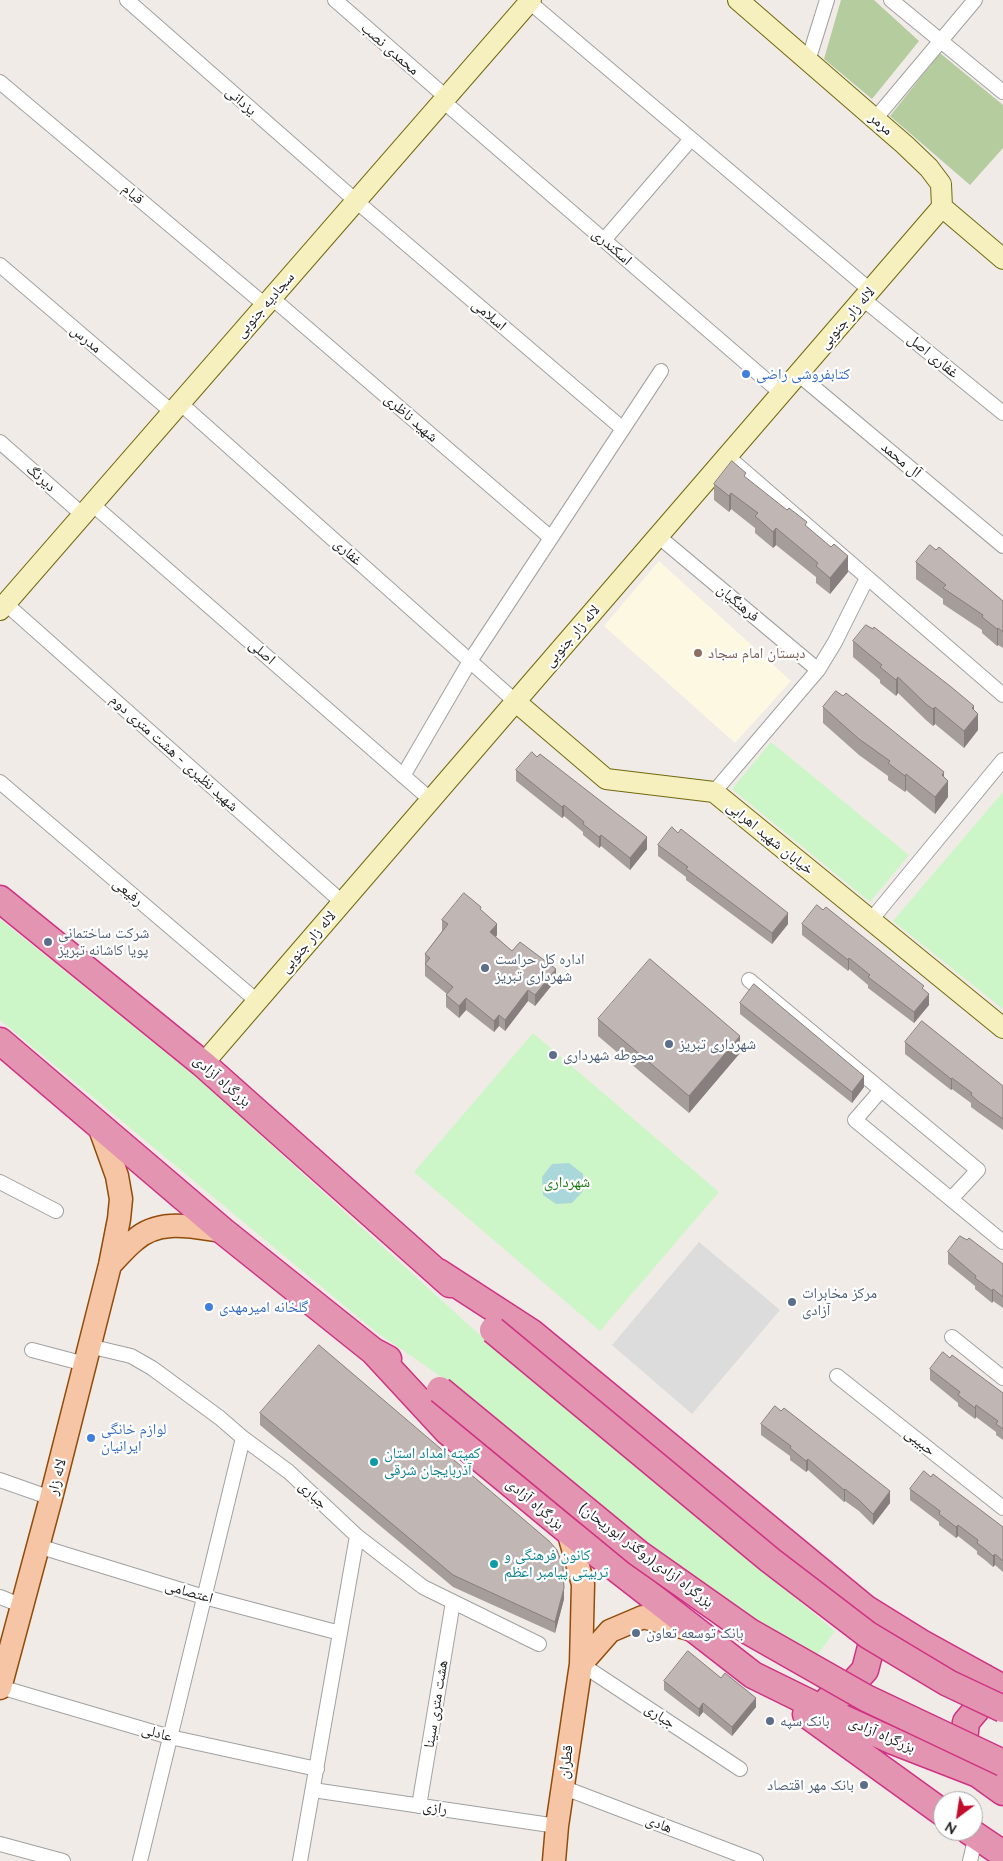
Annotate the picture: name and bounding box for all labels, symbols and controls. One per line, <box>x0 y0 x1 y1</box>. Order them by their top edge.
street label: محمدی نصب <box>357 19 423 79</box>
street label: یزدانی <box>222 83 260 119</box>
street label: مرمر <box>865 109 897 139</box>
street label: قیام <box>118 180 148 208</box>
street label: اسکندری <box>588 225 636 269</box>
street label: سجادیه جنوبی <box>232 269 298 341</box>
street label: لاله زار جنوبی <box>815 283 879 353</box>
street label: اسلامی <box>468 295 510 335</box>
street label: مدرس <box>67 321 105 357</box>
street label: غفاری اصل <box>904 330 962 382</box>
place label: کتابفروشی راضی <box>756 365 850 383</box>
marker: کتابفروشی راضی <box>740 368 752 380</box>
street label: شهید ناظری <box>381 390 441 446</box>
street label: آل محمد <box>877 438 925 482</box>
street label: دیرنگ <box>23 460 59 496</box>
street label: غفاری <box>330 535 366 569</box>
street label: فرهنگیان <box>713 580 763 626</box>
street label: لاله زار جنوبی <box>540 601 604 671</box>
street label: اصلی <box>245 636 279 668</box>
place label: دبستان امام سجاد <box>708 644 805 662</box>
marker: دبستان امام سجاد <box>692 647 704 659</box>
street label: شهید نظیری - هشت متری دوم <box>106 691 242 815</box>
street label: خیابان شهید اهرابی <box>723 797 817 879</box>
street label: رفیعی <box>109 874 147 910</box>
street label: لاله زار جنوبی <box>276 907 340 977</box>
place label: شرکت ساختمانی پویا کاشانه تبریز <box>58 924 149 959</box>
marker: شرکت ساختمانی پویا کاشانه تبریز <box>42 936 54 948</box>
place label: اداره کل حراست شهرداری تبریز <box>495 950 584 985</box>
marker: اداره کل حراست شهرداری تبریز <box>479 962 491 974</box>
place label: شهرداری تبریز <box>679 1035 756 1053</box>
marker: شهرداری تبریز <box>663 1038 675 1050</box>
place label: محوطه شهرداری <box>563 1046 654 1064</box>
marker: محوطه شهرداری <box>547 1049 559 1061</box>
street label: بزرگراه آزادی <box>190 1051 254 1111</box>
park label: شهرداری <box>544 1173 590 1191</box>
place label: مرکز مخابرات آزادی <box>802 1284 877 1319</box>
marker: مرکز مخابرات آزادی <box>786 1296 798 1308</box>
place label: گلخانه امیرمهدی <box>219 1298 308 1316</box>
marker: گلخانه امیرمهدی <box>203 1301 215 1313</box>
place label: لوازم خانگی ایرانیان <box>101 1420 166 1455</box>
street label: حبیبی <box>901 1424 939 1460</box>
marker: لوازم خانگی ایرانیان <box>85 1432 97 1444</box>
place label: کمیته امداد استان آذربایجان شرقی <box>384 1444 481 1479</box>
marker: کمیته امداد استان آذربایجان شرقی <box>368 1456 380 1468</box>
street label: لاله زار <box>44 1457 70 1497</box>
street label: بزرگراه آزادی <box>502 1475 568 1533</box>
street label: جباری <box>295 1477 331 1513</box>
street label: بزرگراه آزادی(روگذر ابوریحان) <box>575 1498 717 1612</box>
place label: کانون فرهنگی و تربیتی پیامبر اعظم <box>504 1546 608 1581</box>
marker: کانون فرهنگی و تربیتی پیامبر اعظم <box>488 1558 500 1570</box>
street label: اعتصامی <box>163 1577 215 1607</box>
place label: بانک توسعه تعاون <box>646 1624 743 1642</box>
marker: بانک توسعه تعاون <box>630 1627 642 1639</box>
street label: هشت متری سینا <box>420 1659 452 1749</box>
street label: جباری <box>641 1700 679 1732</box>
place label: بانک سپه <box>780 1712 830 1730</box>
street label: بزرگراه آزادی <box>846 1713 918 1757</box>
marker: بانک سپه <box>764 1715 776 1727</box>
street label: عادلی <box>140 1720 174 1746</box>
street label: قطران <box>555 1744 577 1780</box>
place label: بانک مهر اقتصاد <box>767 1776 854 1794</box>
marker: بانک مهر اقتصاد <box>858 1779 870 1791</box>
north arrow <box>933 1791 983 1841</box>
street label: رازی <box>422 1797 448 1819</box>
street label: هادی <box>643 1811 675 1837</box>
text: N <box>942 1818 960 1838</box>

